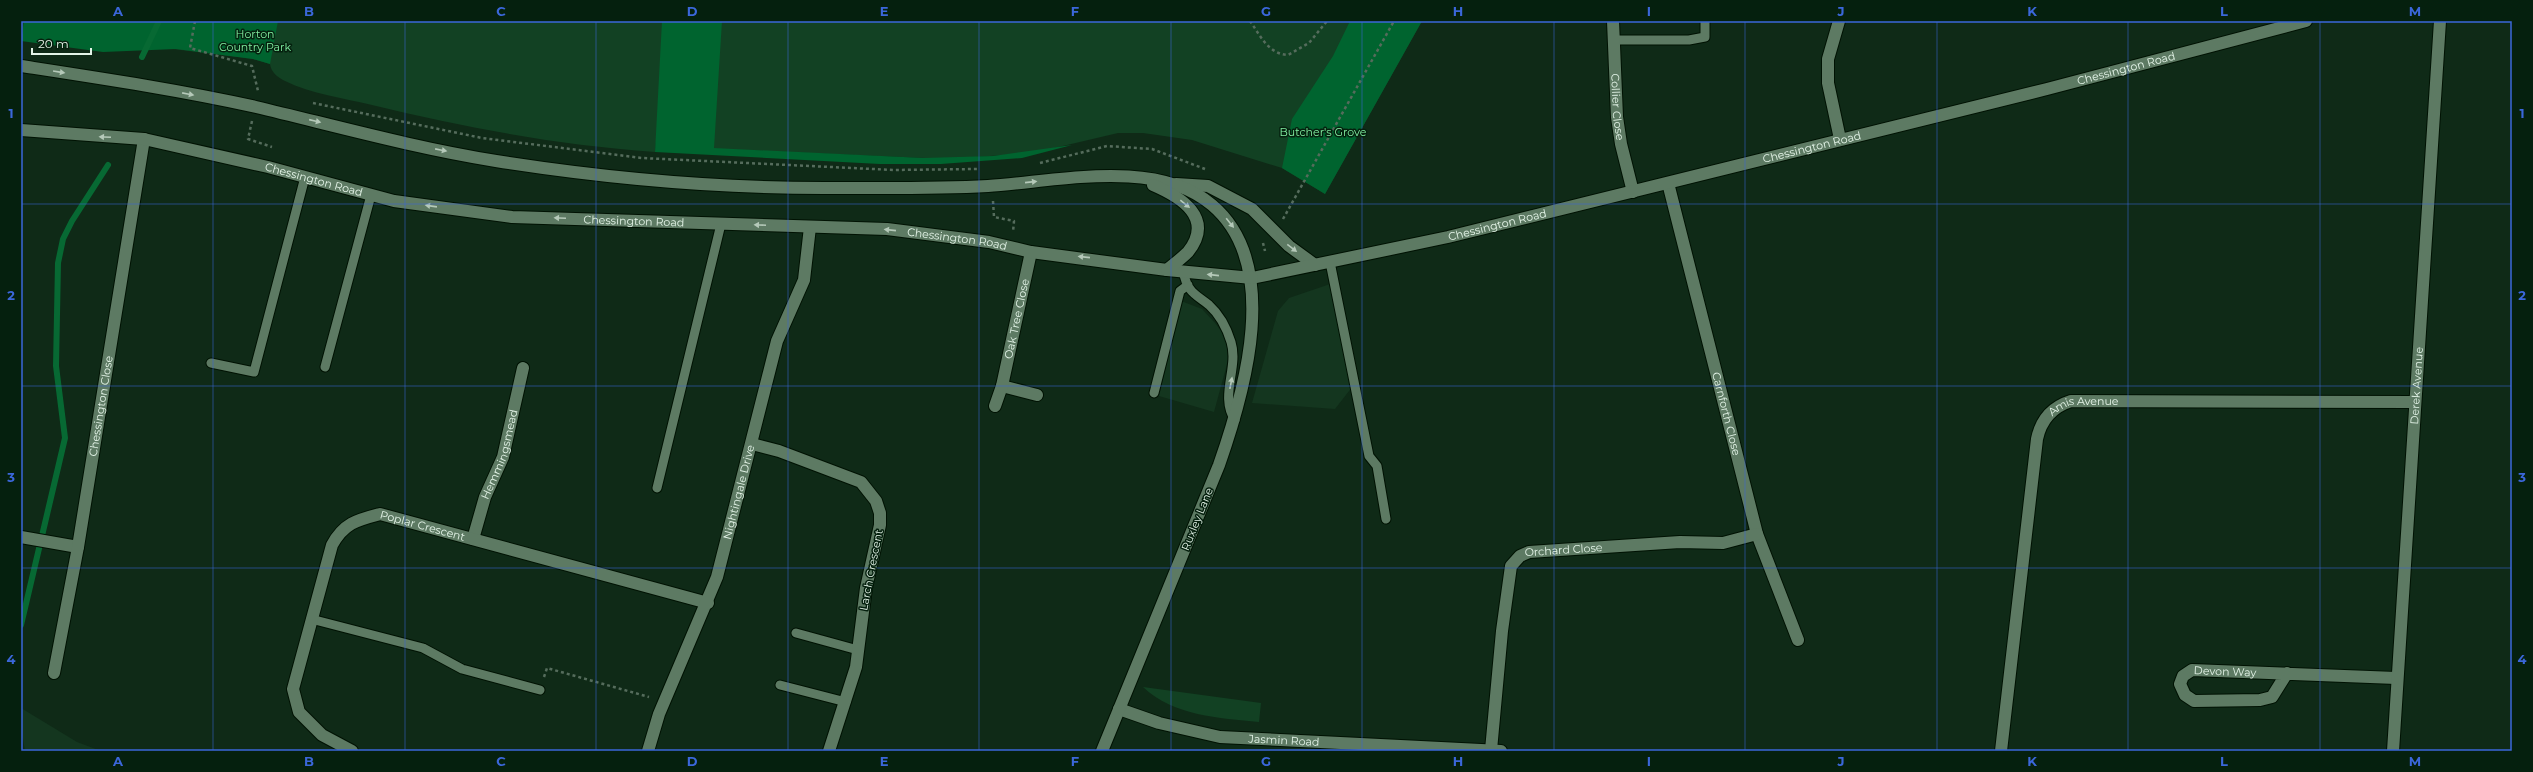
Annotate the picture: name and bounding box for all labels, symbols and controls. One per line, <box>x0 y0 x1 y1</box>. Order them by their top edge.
text: A <box>112 3 124 19</box>
text: B <box>304 3 314 19</box>
text: C <box>496 3 506 19</box>
text: D <box>687 3 698 19</box>
text: E <box>880 3 889 19</box>
text: F <box>1071 3 1079 19</box>
text: G <box>1261 3 1271 19</box>
text: H <box>1453 3 1463 19</box>
text: I <box>1647 3 1651 19</box>
text: J <box>1836 3 1845 19</box>
text: K <box>2027 3 2037 19</box>
text: L <box>2220 3 2228 19</box>
text: M <box>2409 3 2421 19</box>
park label: Horton Country Park <box>219 27 291 54</box>
scale bar <box>32 30 91 56</box>
text: 20 m <box>38 36 69 51</box>
street label: Chessington Road <box>2075 49 2177 88</box>
one-way arrow <box>53 69 66 75</box>
street label: Collier Close <box>1608 73 1627 142</box>
one-way arrow <box>182 91 194 97</box>
text: 1 <box>8 105 14 121</box>
text: 1 <box>2519 105 2525 121</box>
one-way arrow <box>308 119 321 125</box>
park label: Butcher's Grove <box>1280 125 1367 139</box>
street label: Chessington Road <box>1761 128 1862 166</box>
one-way arrow <box>99 133 111 140</box>
one-way arrow <box>435 148 447 154</box>
street label: Chessington Road <box>263 159 364 199</box>
one-way arrow <box>1025 178 1037 185</box>
one-way arrow <box>1180 199 1190 208</box>
one-way arrow <box>425 203 437 209</box>
street label: Chessington Road <box>1447 206 1548 244</box>
street label: Chessington Road <box>583 212 685 230</box>
one-way arrow <box>554 215 566 222</box>
one-way arrow <box>1225 218 1234 229</box>
one-way arrow <box>754 222 766 229</box>
street label: Chessington Road <box>906 225 1009 253</box>
one-way arrow <box>884 226 896 233</box>
one-way arrow <box>1287 244 1298 252</box>
one-way arrow <box>1078 254 1091 260</box>
one-way arrow <box>1207 272 1219 278</box>
street label: Oak Tree Close <box>1001 277 1032 360</box>
text: 2 <box>7 287 15 303</box>
text: 2 <box>2518 287 2526 303</box>
street label: Derek Avenue <box>2407 346 2426 425</box>
street label: Chessington Close <box>86 354 116 457</box>
street label: Carnforth Close <box>1709 370 1744 457</box>
one-way arrow <box>1228 377 1234 389</box>
street label: Amis Avenue <box>2045 394 2119 419</box>
street label: Hemmingsmead <box>478 408 520 502</box>
street label: Nightingale Drive <box>720 443 757 541</box>
text: 3 <box>6 469 15 485</box>
text: 3 <box>2517 469 2526 485</box>
street label: Ruxley Lane <box>1178 485 1216 553</box>
street label: Poplar Crescent <box>378 507 467 544</box>
street label: Larch Crescent <box>856 528 886 612</box>
street label: Orchard Close <box>1524 540 1603 559</box>
text: 4 <box>7 651 16 667</box>
text: 4 <box>2518 651 2527 667</box>
street label: Devon Way <box>2194 663 2257 680</box>
street label: Jasmin Road <box>1247 731 1320 749</box>
text: A <box>112 753 124 769</box>
text: B <box>304 753 314 769</box>
text: C <box>496 753 506 769</box>
text: D <box>687 753 698 769</box>
text: E <box>880 753 889 769</box>
text: F <box>1071 753 1079 769</box>
text: G <box>1261 753 1271 769</box>
text: H <box>1453 753 1463 769</box>
text: I <box>1647 753 1651 769</box>
text: J <box>1836 753 1845 769</box>
text: K <box>2027 753 2037 769</box>
text: L <box>2220 753 2228 769</box>
text: M <box>2409 753 2421 769</box>

